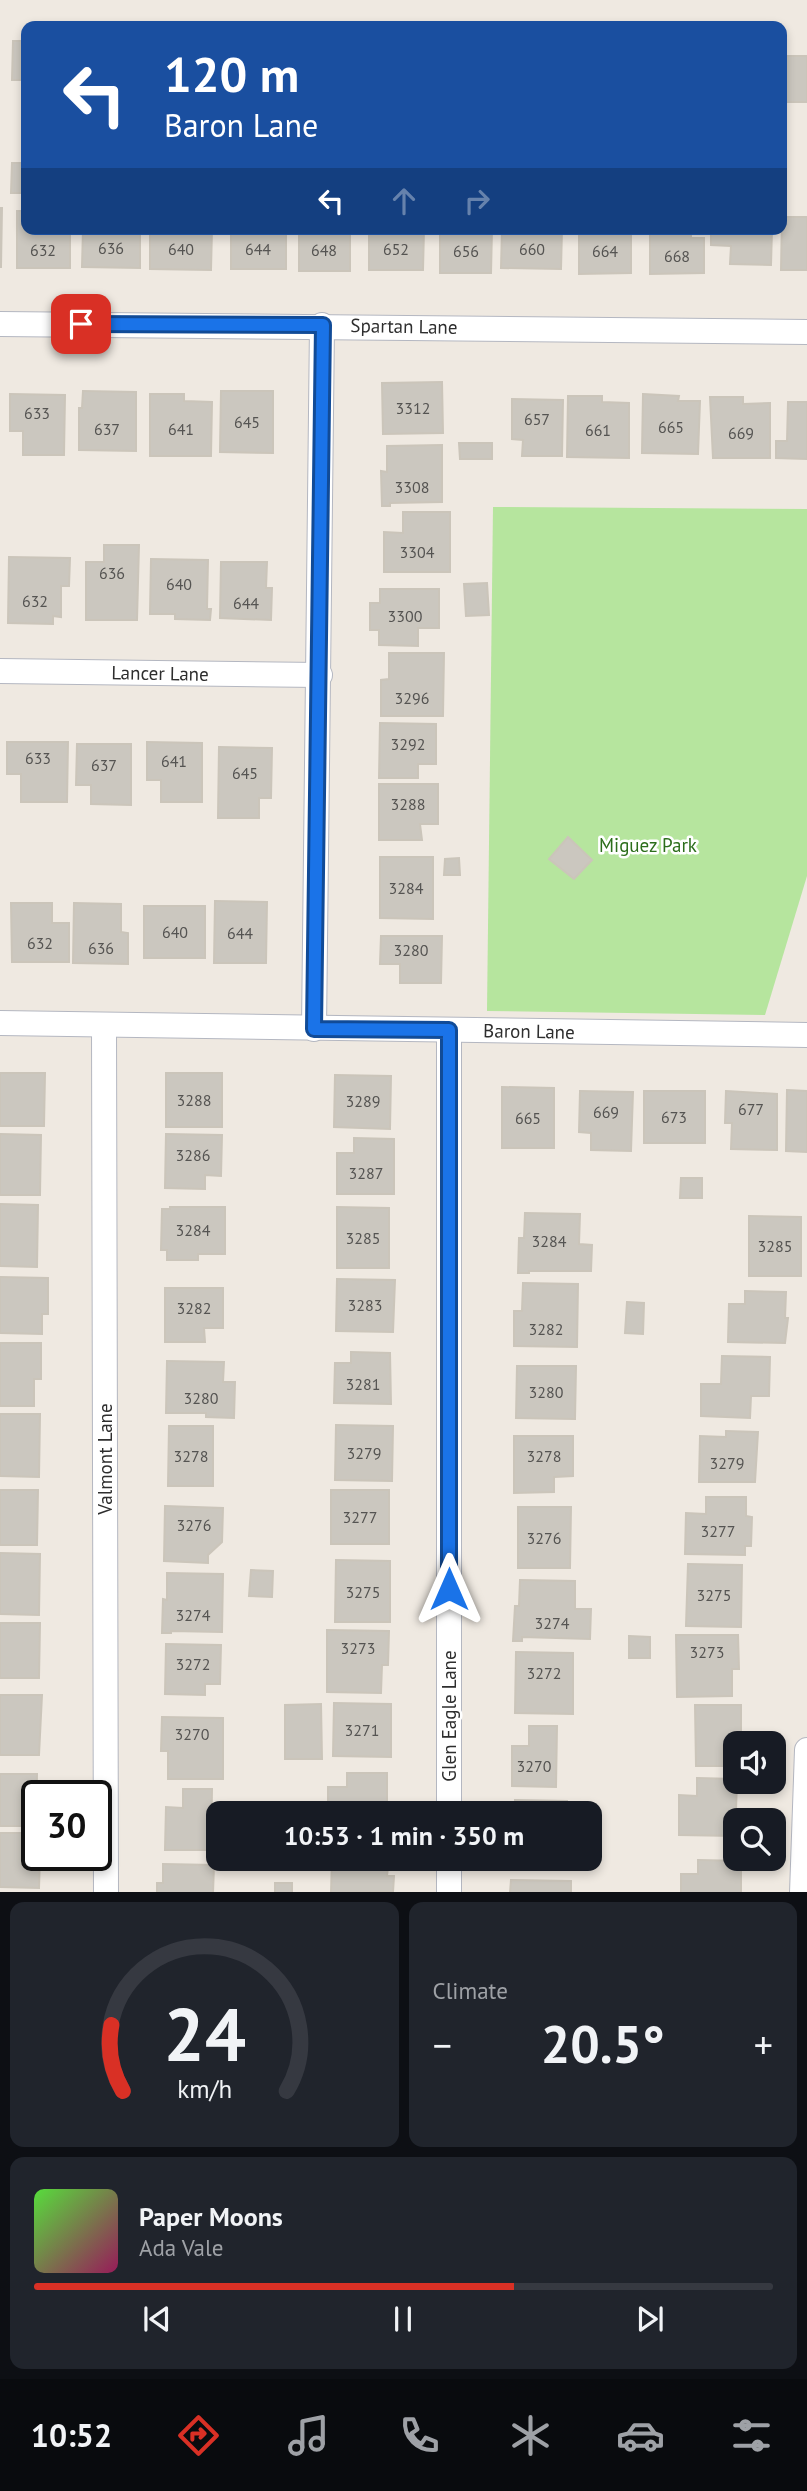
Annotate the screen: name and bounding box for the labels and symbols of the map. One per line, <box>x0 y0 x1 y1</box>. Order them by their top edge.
house number: 636 <box>98 238 124 258</box>
house number: 640 <box>168 239 194 259</box>
house number: 644 <box>245 239 271 259</box>
house number: 652 <box>383 239 409 259</box>
house number: 660 <box>519 239 545 259</box>
house number: 632 <box>30 240 56 260</box>
house number: 648 <box>311 240 337 260</box>
house number: 656 <box>453 241 479 261</box>
house number: 664 <box>592 241 618 261</box>
house number: 668 <box>664 246 690 266</box>
pin <box>51 294 111 354</box>
street label: Spartan Lane <box>350 313 458 339</box>
house number: 3312 <box>396 398 430 418</box>
house number: 633 <box>24 403 50 423</box>
house number: 657 <box>524 409 550 429</box>
house number: 645 <box>234 412 260 432</box>
house number: 665 <box>658 417 684 437</box>
house number: 637 <box>94 419 120 439</box>
house number: 641 <box>168 419 194 439</box>
house number: 661 <box>585 420 611 440</box>
house number: 669 <box>728 423 754 443</box>
house number: 3308 <box>395 477 429 497</box>
house number: 3304 <box>400 542 435 562</box>
house number: 636 <box>99 563 125 583</box>
house number: 640 <box>166 574 192 594</box>
house number: 632 <box>22 591 48 611</box>
house number: 644 <box>233 593 259 613</box>
house number: 3300 <box>388 606 423 626</box>
street label: Lancer Lane <box>111 660 209 686</box>
house number: 3296 <box>395 688 429 708</box>
house number: 3292 <box>391 734 425 754</box>
house number: 633 <box>25 748 51 768</box>
house number: 641 <box>161 751 187 771</box>
house number: 637 <box>91 755 117 775</box>
house number: 645 <box>232 763 258 783</box>
house number: 3288 <box>391 794 425 814</box>
park label: Miguez Park <box>599 833 697 857</box>
house number: 3284 <box>389 878 424 898</box>
house number: 640 <box>162 922 188 942</box>
house number: 644 <box>227 923 253 943</box>
house number: 632 <box>27 933 53 953</box>
house number: 636 <box>88 938 114 958</box>
house number: 3280 <box>394 940 429 960</box>
street label: Baron Lane <box>483 1018 575 1044</box>
house number: 3288 <box>177 1090 211 1110</box>
house number: 3289 <box>346 1091 380 1111</box>
house number: 677 <box>738 1099 764 1119</box>
house number: 669 <box>593 1102 619 1122</box>
house number: 673 <box>661 1107 687 1127</box>
house number: 665 <box>515 1108 541 1128</box>
house number: 3286 <box>176 1145 210 1165</box>
house number: 3287 <box>349 1163 383 1183</box>
house number: 3284 <box>176 1220 211 1240</box>
house number: 3285 <box>346 1228 380 1248</box>
house number: 3284 <box>532 1231 567 1251</box>
house number: 3285 <box>758 1236 792 1256</box>
house number: 3283 <box>348 1295 382 1315</box>
house number: 3282 <box>177 1298 211 1318</box>
house number: 3282 <box>529 1319 563 1339</box>
house number: 3281 <box>346 1374 380 1394</box>
house number: 3280 <box>529 1382 564 1402</box>
house number: 3280 <box>184 1388 219 1408</box>
street label: Valmont Lane <box>93 1403 117 1516</box>
house number: 3279 <box>347 1443 381 1463</box>
house number: 3278 <box>174 1446 208 1466</box>
house number: 3278 <box>527 1446 561 1466</box>
house number: 3279 <box>710 1453 744 1473</box>
house number: 3277 <box>343 1507 377 1527</box>
house number: 3276 <box>177 1515 211 1535</box>
house number: 3277 <box>701 1521 735 1541</box>
house number: 3276 <box>527 1528 561 1548</box>
position arrow <box>412 1552 486 1626</box>
house number: 3275 <box>346 1582 380 1602</box>
house number: 3275 <box>697 1585 731 1605</box>
house number: 3274 <box>176 1605 211 1625</box>
house number: 3274 <box>535 1613 570 1633</box>
house number: 3273 <box>341 1638 375 1658</box>
house number: 3273 <box>690 1642 724 1662</box>
street label: Glen Eagle Lane <box>437 1650 461 1782</box>
house number: 3272 <box>176 1654 210 1674</box>
house number: 3272 <box>527 1663 561 1683</box>
house number: 3271 <box>345 1720 379 1740</box>
house number: 3270 <box>175 1724 210 1744</box>
house number: 3270 <box>517 1756 552 1776</box>
speed limit sign: 30 <box>21 1780 112 1871</box>

